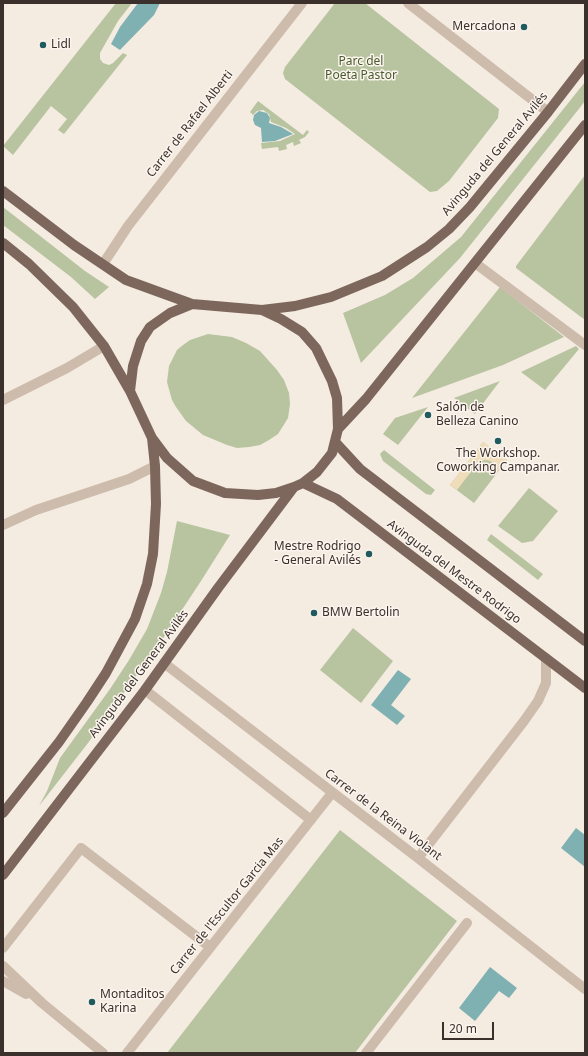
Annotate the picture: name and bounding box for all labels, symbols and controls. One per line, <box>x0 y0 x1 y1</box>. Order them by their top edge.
place label: Mercadona <box>452 20 516 34</box>
marker: Mercadona <box>519 22 529 32</box>
place label: Lidl <box>51 38 71 52</box>
marker: Lidl <box>38 40 48 50</box>
park label: Parc del Poeta Pastor <box>325 55 397 83</box>
street label: Carrer de Rafael Alberti <box>144 68 236 180</box>
street label: Avinguda del General Avilés <box>439 89 551 219</box>
place label: Salón de Belleza Canino <box>436 401 518 429</box>
marker: Salón de Belleza Canino <box>423 410 433 420</box>
marker: The Workshop. Coworking Campanar. <box>493 436 503 446</box>
place label: The Workshop. Coworking Campanar. <box>436 447 560 475</box>
street label: Avinguda del Mestre Rodrigo <box>384 517 524 627</box>
place label: Mestre Rodrigo - General Avilés <box>274 540 361 568</box>
marker: Mestre Rodrigo - General Avilés <box>364 549 374 559</box>
place label: BMW Bertolin <box>322 606 400 620</box>
street label: Avinguda del General Avilés <box>86 607 192 741</box>
marker: BMW Bertolin <box>309 608 319 618</box>
street label: Carrer de la Reina Violant <box>322 766 444 864</box>
street label: Carrer de l'Escultor Garcia Mas <box>167 834 287 978</box>
place label: Montaditos Karina <box>100 988 164 1016</box>
marker: Montaditos Karina <box>87 997 97 1007</box>
scale bar <box>444 1014 496 1040</box>
text: 20 m <box>449 1020 477 1037</box>

